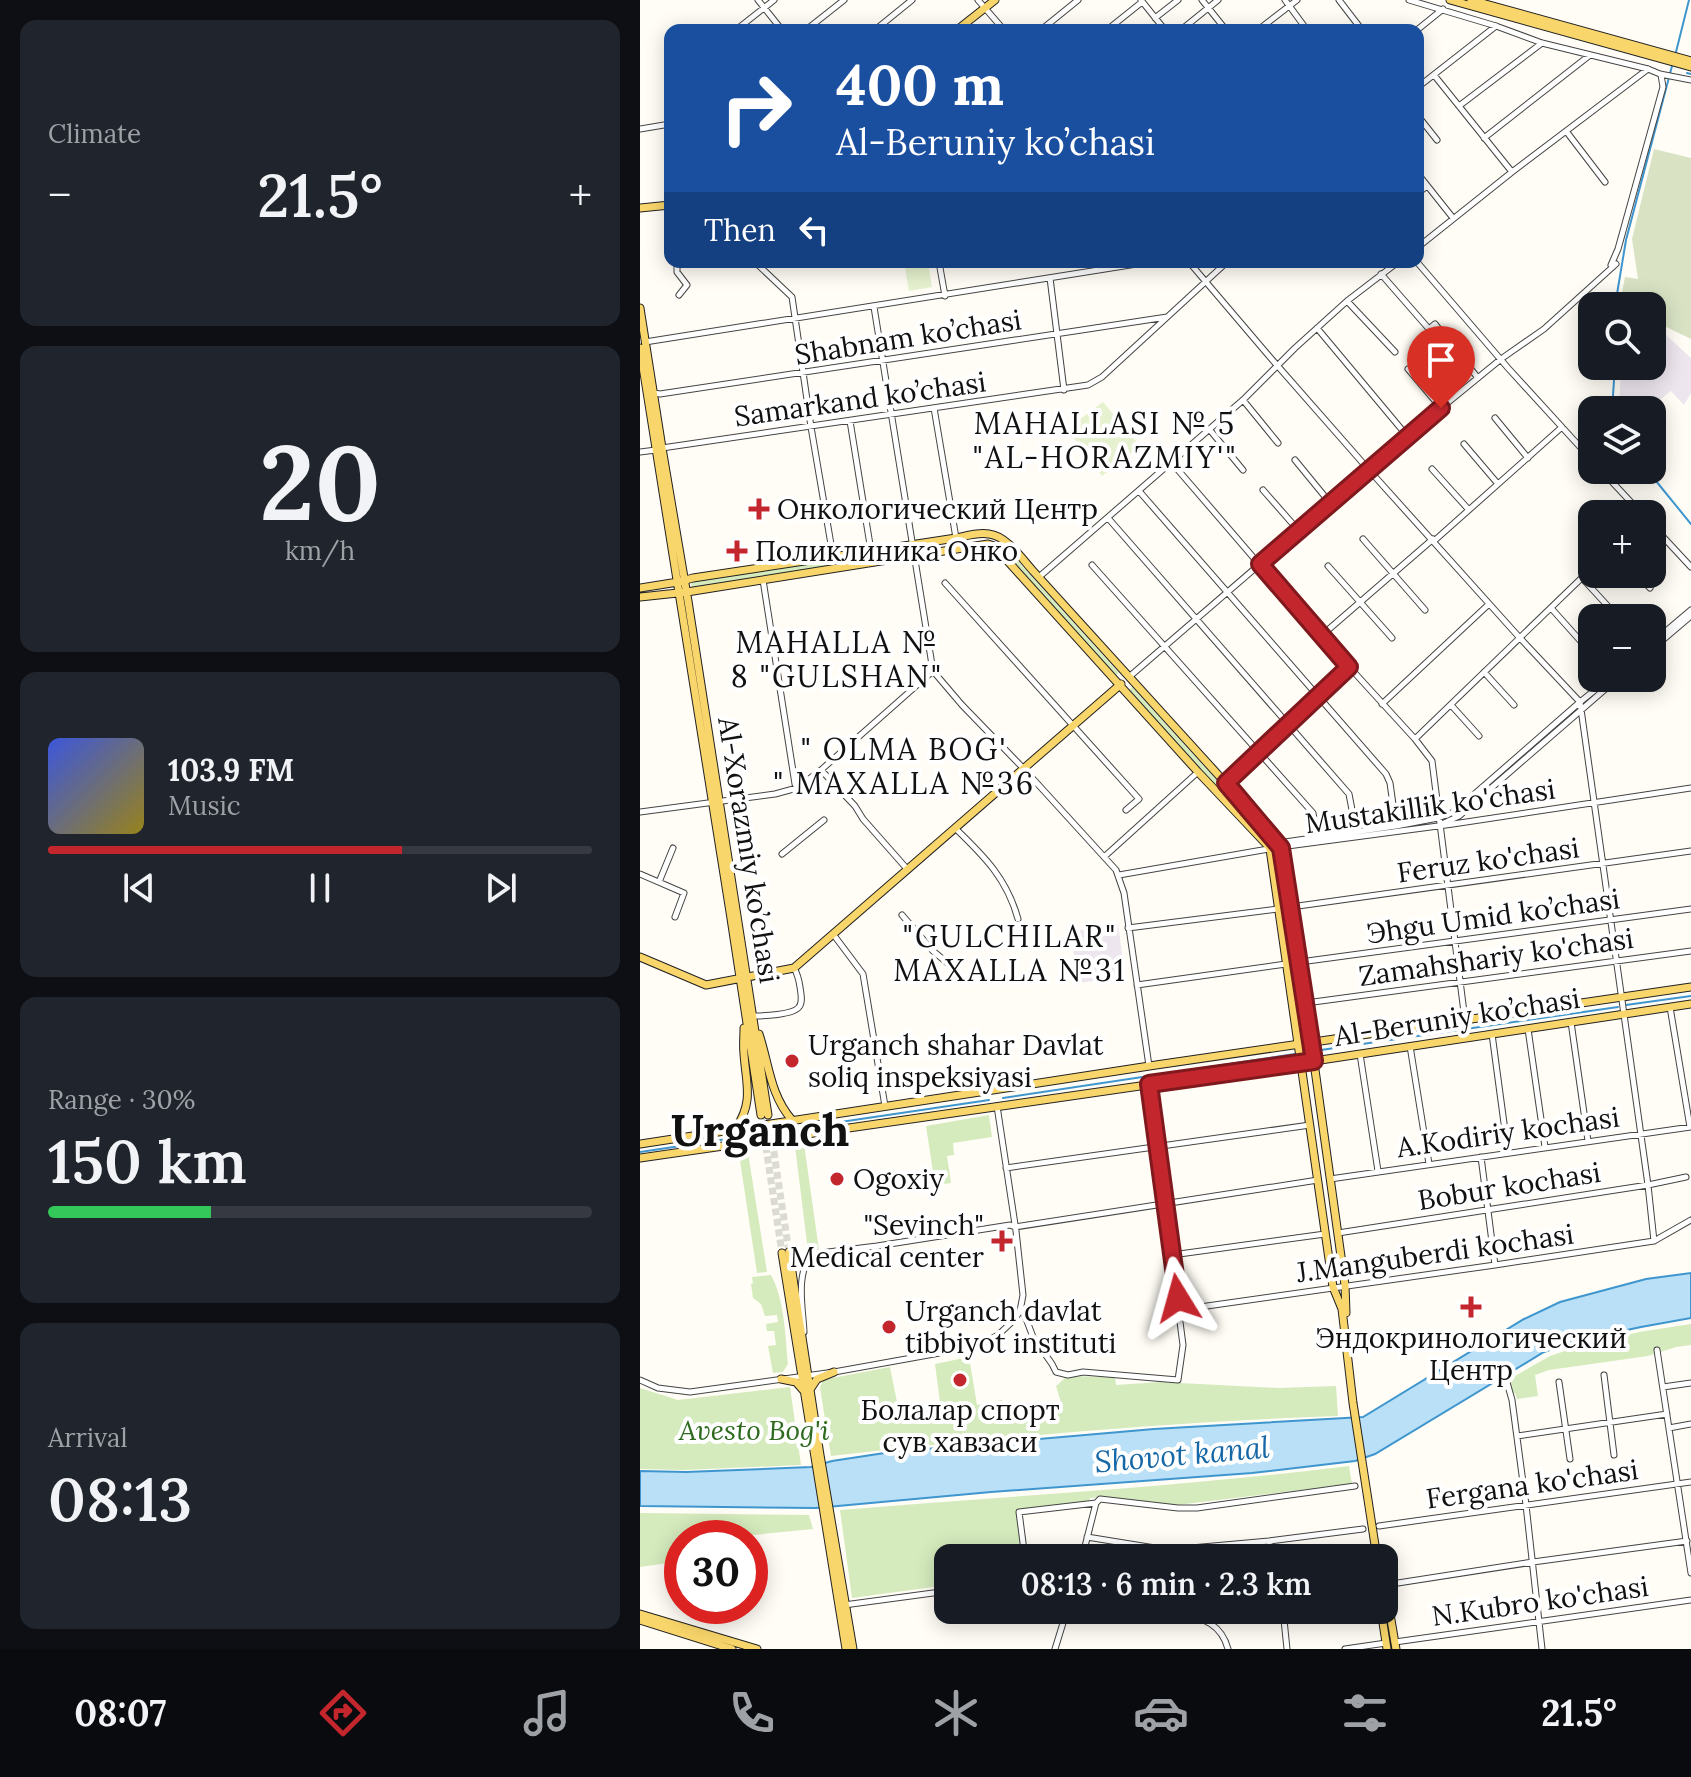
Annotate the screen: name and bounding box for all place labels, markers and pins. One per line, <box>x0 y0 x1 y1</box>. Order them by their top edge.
pin <box>1407 326 1475 408</box>
place label: Онкологический Центр <box>777 491 1098 527</box>
marker: Онкологический Центр <box>748 498 770 520</box>
place label: Поликлиника Онко <box>755 533 1018 569</box>
marker: Поликлиника Онко <box>726 540 748 562</box>
place label: Urganch shahar Davlat soliq inspeksiyasi <box>808 1027 1104 1095</box>
marker: Urganch shahar Davlat soliq inspeksiyasi <box>783 1052 801 1070</box>
place label: Ogoxiy <box>853 1161 944 1197</box>
marker: Ogoxiy <box>828 1170 846 1188</box>
place label: "Sevinch" Medical center <box>790 1207 984 1275</box>
marker: "Sevinch" Medical center <box>991 1230 1013 1252</box>
place label: Urganch davlat tibbiyot instituti <box>905 1293 1116 1361</box>
marker: Эндокринологический Центр <box>1460 1296 1482 1318</box>
marker: Urganch davlat tibbiyot instituti <box>880 1318 898 1336</box>
place label: Эндокринологический Центр <box>1315 1320 1627 1388</box>
marker: Болалар спорт сув хавзаси <box>951 1371 969 1389</box>
place label: Болалар спорт сув хавзаси <box>861 1392 1060 1460</box>

